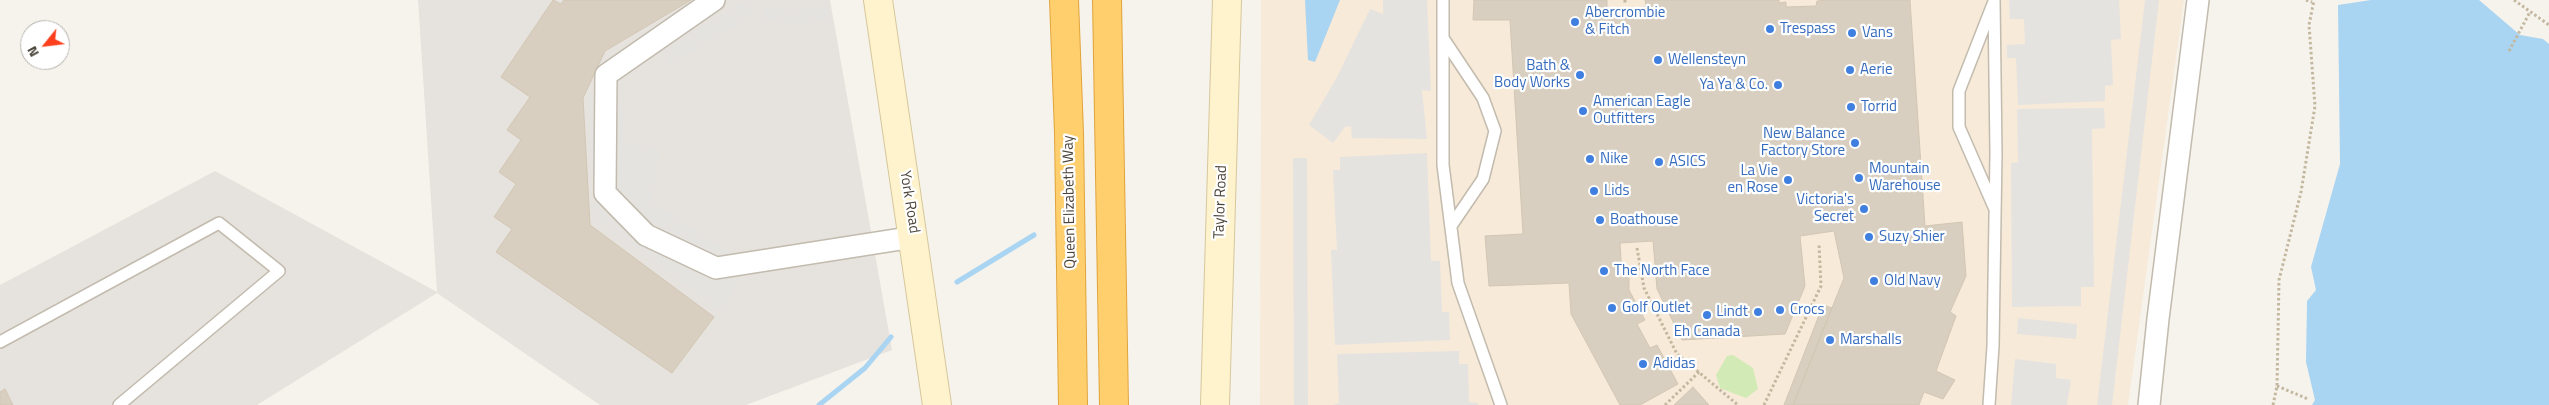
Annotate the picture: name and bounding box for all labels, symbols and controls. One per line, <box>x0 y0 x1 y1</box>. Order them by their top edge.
place label: Abercrombie & Fitch <box>1585 4 1665 39</box>
marker: Abercrombie & Fitch <box>1569 16 1581 28</box>
north arrow <box>20 20 70 70</box>
place label: Trespass <box>1780 20 1836 38</box>
marker: Trespass <box>1764 23 1776 35</box>
place label: Vans <box>1862 24 1893 42</box>
marker: Vans <box>1846 27 1858 39</box>
text: N <box>21 43 44 61</box>
place label: Wellensteyn <box>1668 51 1746 69</box>
marker: Wellensteyn <box>1652 54 1664 66</box>
place label: Bath & Body Works <box>1494 57 1570 92</box>
place label: Aerie <box>1860 61 1892 79</box>
marker: Aerie <box>1844 64 1856 76</box>
marker: Bath & Body Works <box>1574 69 1586 81</box>
place label: Ya Ya & Co. <box>1699 76 1768 94</box>
marker: Ya Ya & Co. <box>1772 79 1784 91</box>
place label: American Eagle Outfitters <box>1593 93 1690 128</box>
place label: Torrid <box>1861 98 1897 116</box>
marker: Torrid <box>1845 101 1857 113</box>
marker: American Eagle Outfitters <box>1577 105 1589 117</box>
place label: New Balance Factory Store <box>1761 125 1845 160</box>
street label: Queen Elizabeth Way <box>1060 135 1080 269</box>
marker: New Balance Factory Store <box>1849 137 1861 149</box>
place label: Nike <box>1600 150 1628 168</box>
marker: Nike <box>1584 153 1596 165</box>
place label: ASICS <box>1669 153 1706 171</box>
marker: ASICS <box>1653 156 1665 168</box>
place label: Mountain Warehouse <box>1869 160 1941 195</box>
place label: La Vie en Rose <box>1727 162 1778 197</box>
street label: Taylor Road <box>1211 165 1231 239</box>
street label: York Road <box>895 169 923 235</box>
marker: Mountain Warehouse <box>1853 172 1865 184</box>
marker: La Vie en Rose <box>1782 174 1794 186</box>
place label: Lids <box>1604 182 1629 200</box>
marker: Lids <box>1588 185 1600 197</box>
place label: Victoria's Secret <box>1796 191 1854 226</box>
marker: Victoria's Secret <box>1858 203 1870 215</box>
place label: Boathouse <box>1610 211 1678 229</box>
marker: Boathouse <box>1594 214 1606 226</box>
place label: Suzy Shier <box>1879 228 1945 246</box>
marker: Suzy Shier <box>1863 231 1875 243</box>
place label: The North Face <box>1614 262 1710 280</box>
marker: The North Face <box>1598 265 1610 277</box>
place label: Old Navy <box>1884 272 1941 290</box>
marker: Old Navy <box>1868 275 1880 287</box>
place label: Golf Outlet <box>1622 299 1690 317</box>
place label: Crocs <box>1790 301 1825 319</box>
marker: Golf Outlet <box>1606 302 1618 314</box>
place label: Lindt <box>1716 303 1748 321</box>
marker: Crocs <box>1774 304 1786 316</box>
marker: Lindt <box>1752 306 1764 318</box>
marker: Eh Canada <box>1701 309 1713 321</box>
place label: Eh Canada <box>1674 323 1740 341</box>
place label: Marshalls <box>1840 331 1902 349</box>
marker: Marshalls <box>1824 334 1836 346</box>
place label: Adidas <box>1653 355 1695 373</box>
marker: Adidas <box>1637 358 1649 370</box>

